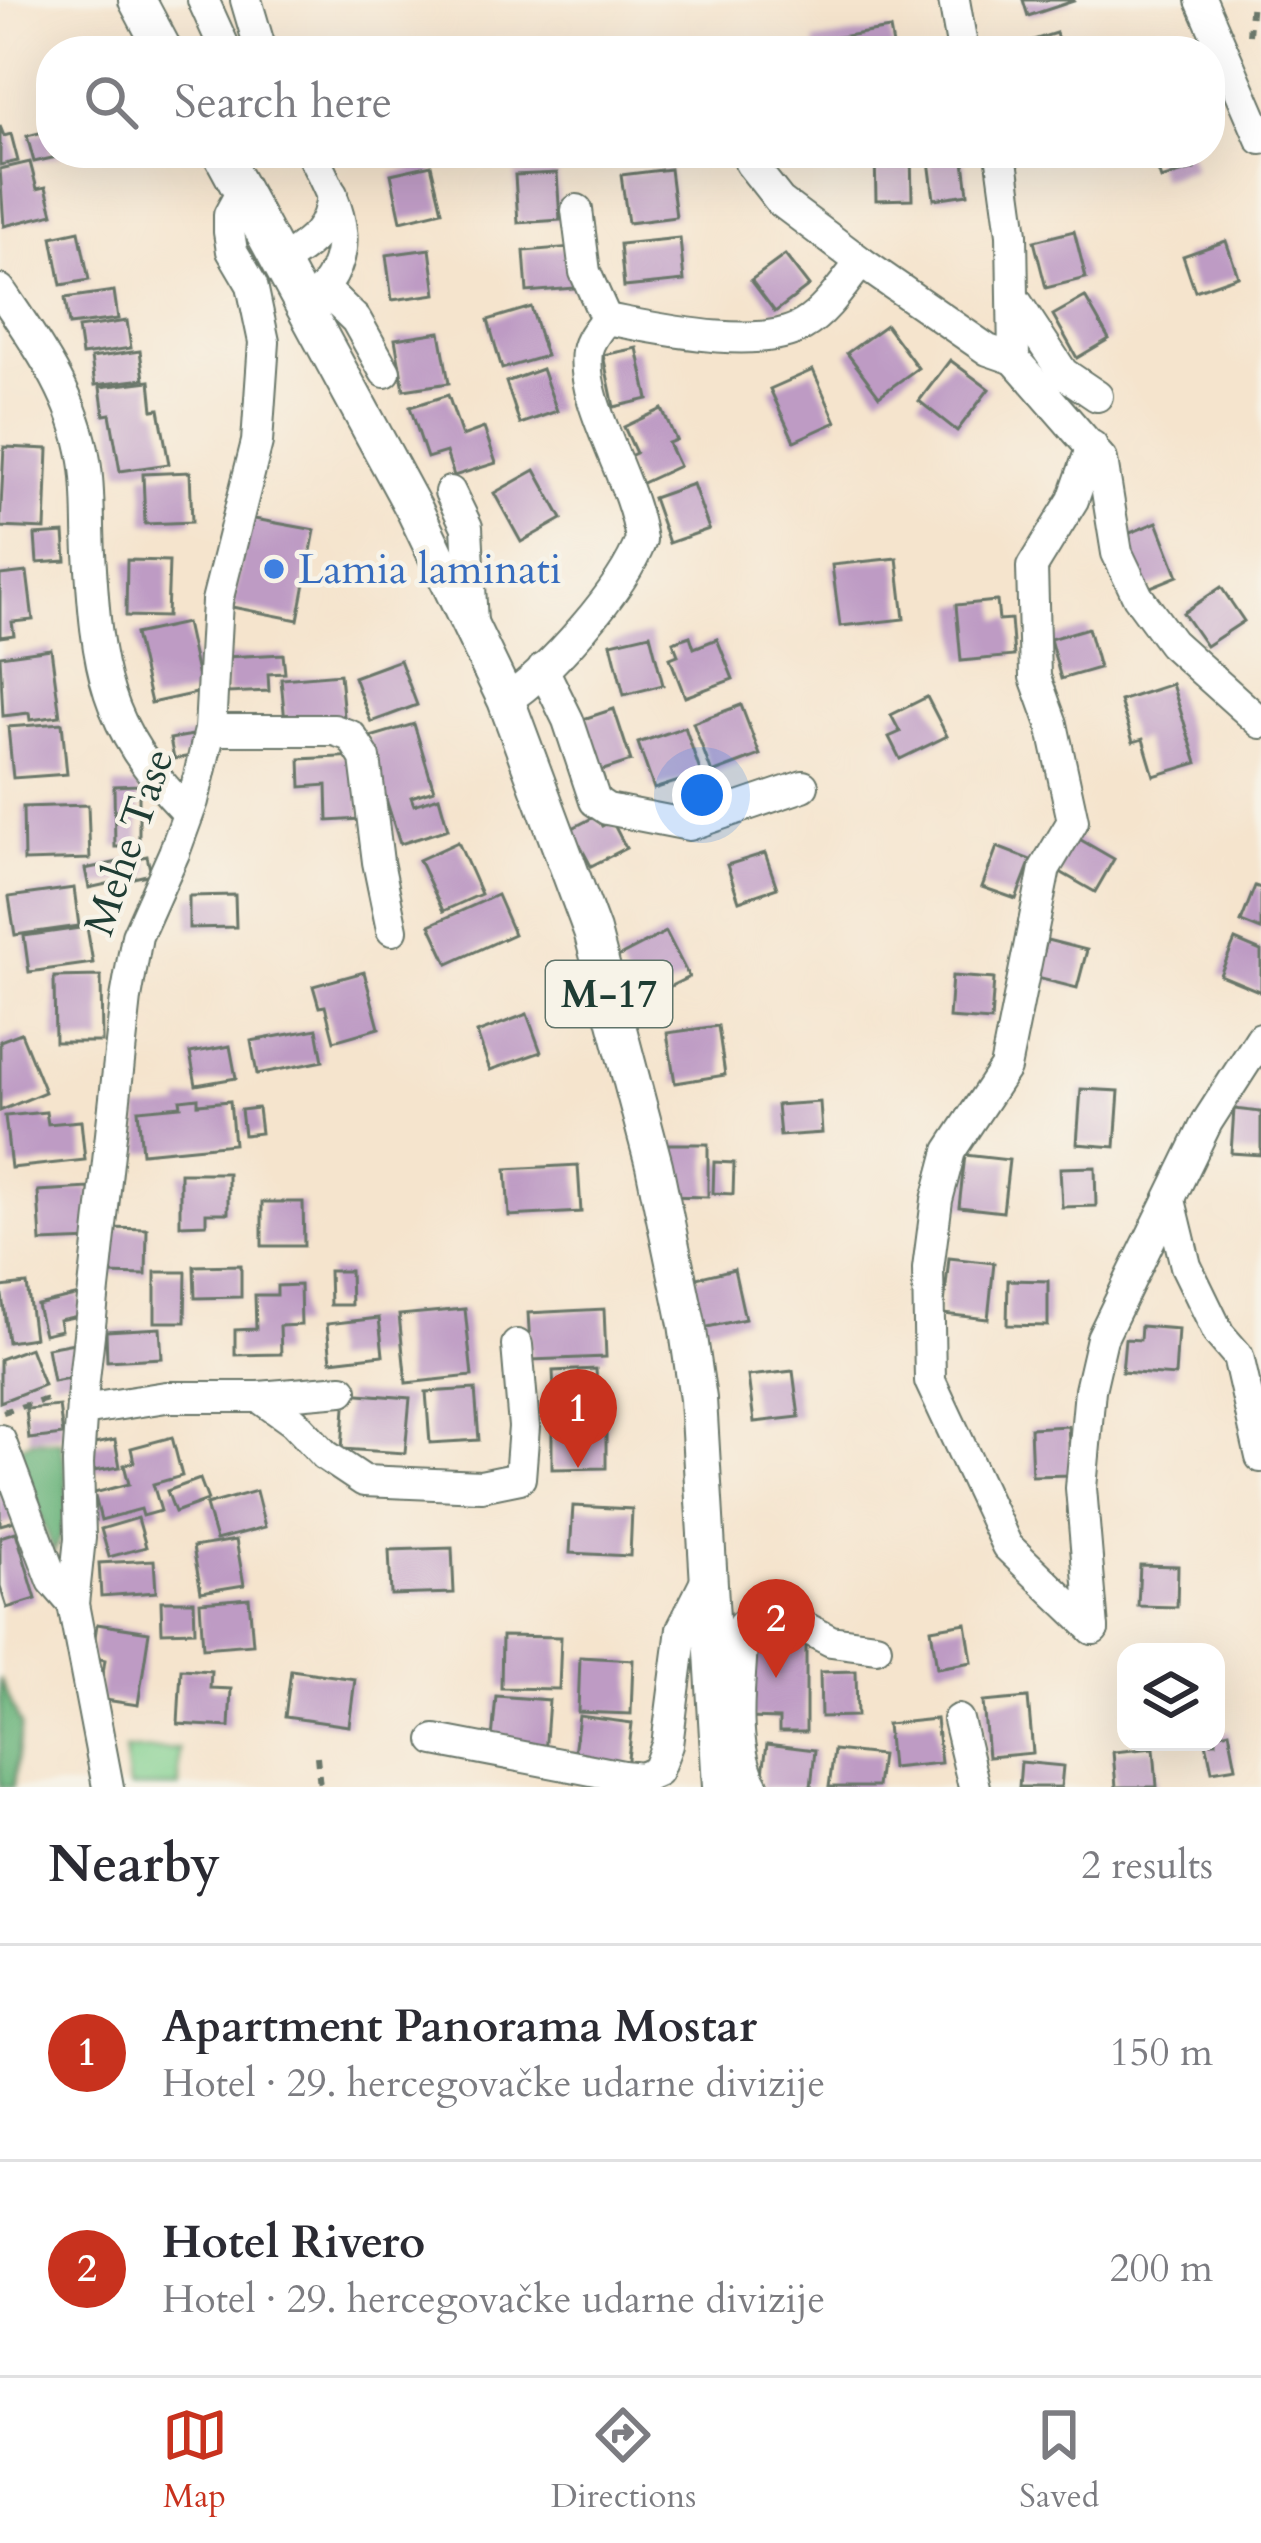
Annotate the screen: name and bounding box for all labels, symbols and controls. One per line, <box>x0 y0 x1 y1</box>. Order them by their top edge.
search box <box>36 36 1225 168</box>
icon: search <box>78 69 144 135</box>
text: Search here <box>174 72 392 133</box>
place label: Lamia laminati <box>298 541 562 598</box>
marker: Lamia laminati <box>261 556 287 582</box>
street label: Mehe Tase <box>70 741 188 943</box>
your location <box>672 765 732 825</box>
road number: M-17 <box>546 961 672 1027</box>
pin: 1 <box>539 1369 617 1468</box>
pin: 2 <box>737 1579 815 1678</box>
map controls <box>1117 1643 1225 1751</box>
button: layers <box>1117 1643 1225 1751</box>
text: Nearby <box>48 1830 220 1900</box>
text: 2 results <box>1081 1839 1213 1892</box>
text: Apartment Panorama Mostar <box>162 1996 757 2057</box>
text: 1 <box>77 2026 97 2079</box>
text: 150 m <box>1110 2026 1213 2079</box>
text: Hotel · 29. hercegovačke udarne divizije <box>162 2057 825 2110</box>
text: Hotel Rivero <box>162 2212 425 2273</box>
text: 2 <box>77 2242 97 2295</box>
text: 200 m <box>1110 2242 1213 2295</box>
text: Hotel · 29. hercegovačke udarne divizije <box>162 2273 825 2326</box>
tab: Map <box>162 2402 228 2519</box>
tab: Directions <box>551 2402 696 2519</box>
tab: Saved <box>1019 2402 1099 2519</box>

